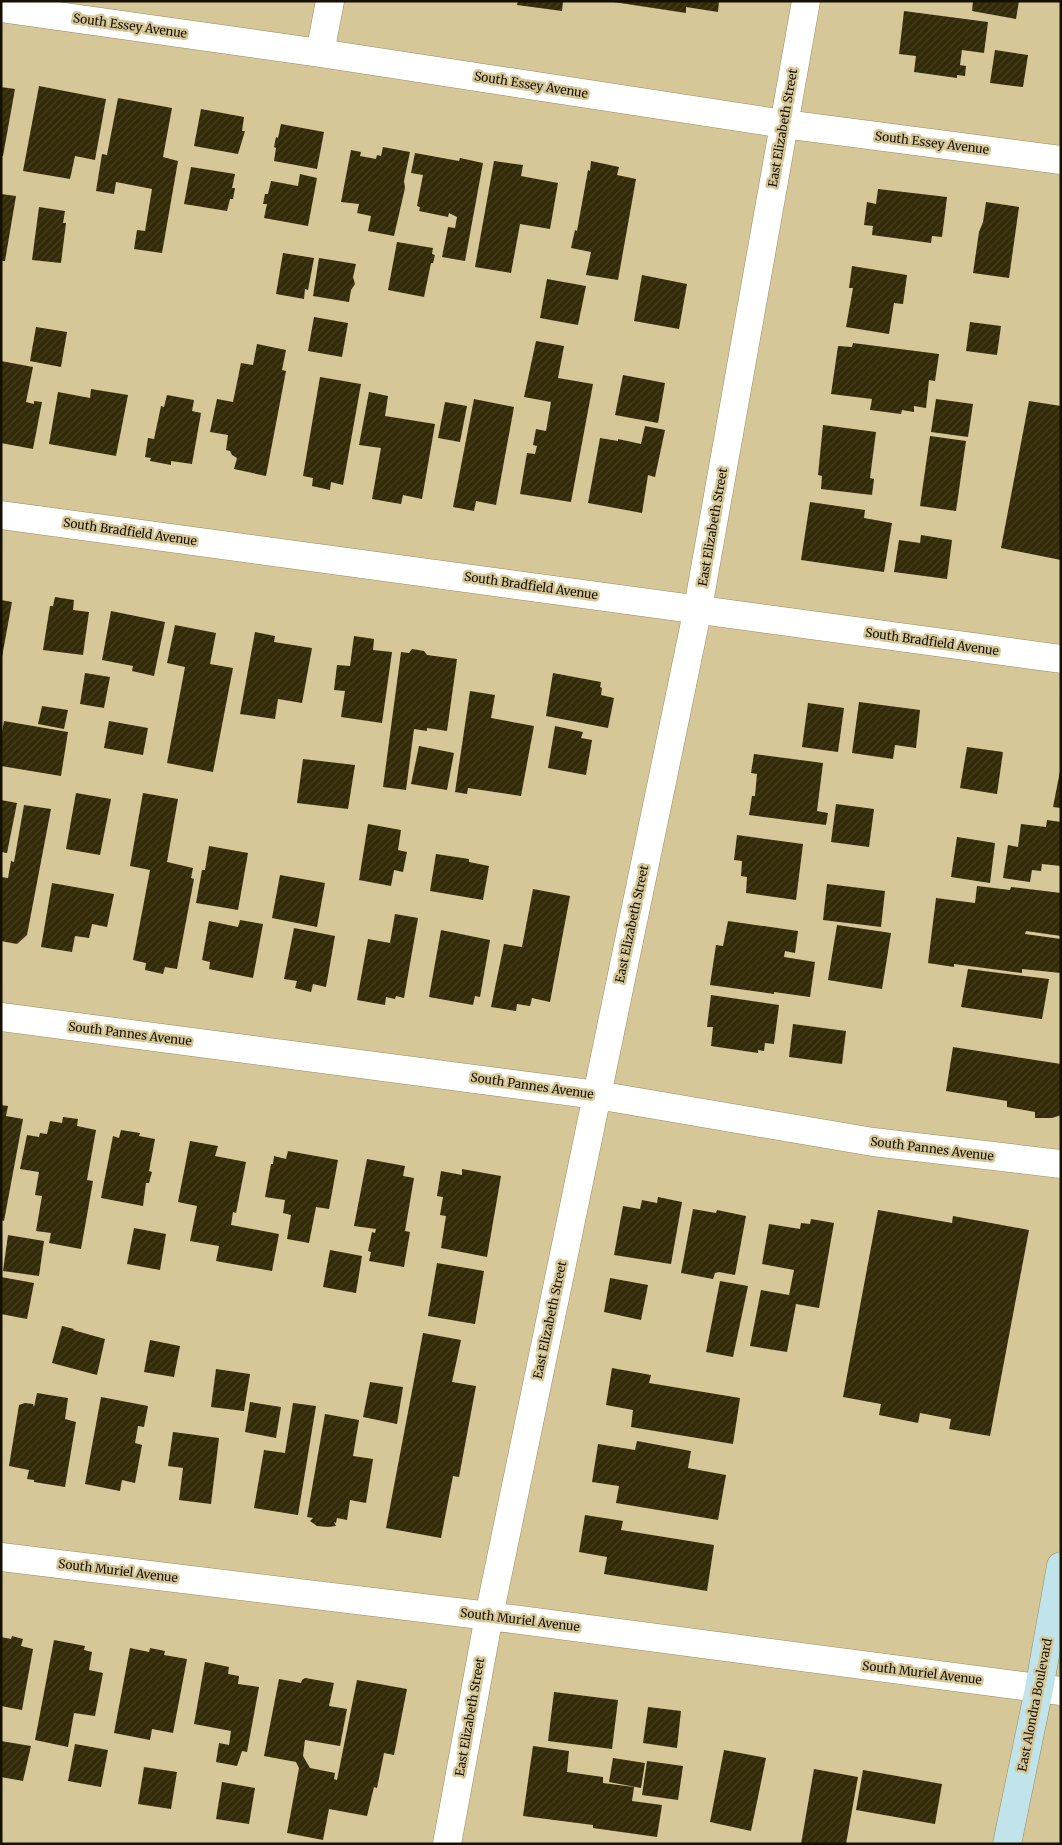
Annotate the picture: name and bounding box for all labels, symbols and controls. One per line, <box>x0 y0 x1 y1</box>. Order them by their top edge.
street label: South Essey Avenue <box>72 10 188 41</box>
street label: East Elizabeth Street <box>765 67 800 188</box>
street label: South Essey Avenue <box>473 68 589 101</box>
street label: South Essey Avenue <box>874 128 990 157</box>
street label: East Elizabeth Street <box>695 466 730 587</box>
street label: South Bradfield Avenue <box>62 515 198 548</box>
street label: South Bradfield Avenue <box>463 569 599 602</box>
street label: South Bradfield Avenue <box>864 625 1000 658</box>
street label: East Elizabeth Street <box>612 863 651 984</box>
street label: South Pannes Avenue <box>68 1018 193 1049</box>
street label: South Pannes Avenue <box>470 1069 595 1102</box>
street label: South Pannes Avenue <box>870 1133 995 1164</box>
street label: East Elizabeth Street <box>530 1259 569 1380</box>
street label: South Muriel Avenue <box>57 1556 179 1585</box>
street label: South Muriel Avenue <box>459 1605 581 1634</box>
street label: East Alondra Boulevard <box>1014 1637 1055 1773</box>
street label: East Elizabeth Street <box>452 1656 487 1777</box>
street label: South Muriel Avenue <box>861 1658 983 1687</box>

